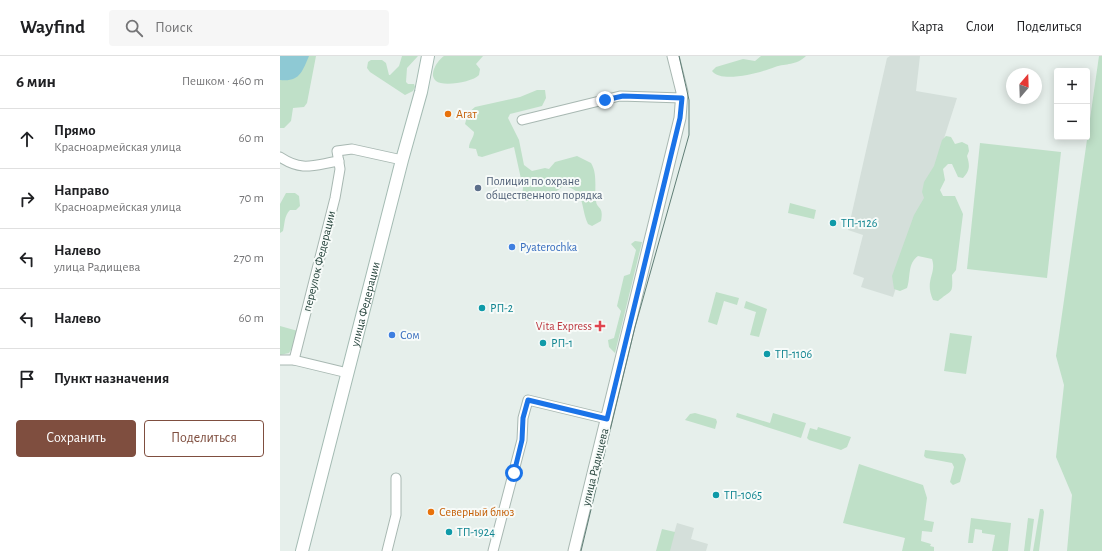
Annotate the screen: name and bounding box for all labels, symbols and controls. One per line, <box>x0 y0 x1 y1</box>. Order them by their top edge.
search box <box>109 10 389 46</box>
icon: search <box>123 17 145 39</box>
text: Wayfind <box>20 18 85 37</box>
text: Поиск <box>155 20 193 35</box>
text: Карта <box>911 20 944 34</box>
text: Слои <box>966 20 994 34</box>
text: Поделиться <box>1016 20 1082 34</box>
north arrow <box>1006 68 1042 104</box>
map controls <box>1054 68 1090 140</box>
button: + <box>1054 68 1090 104</box>
text: 6 мин <box>16 73 56 90</box>
text: Пешком · 460 m <box>182 75 264 88</box>
route end <box>596 91 614 109</box>
button: − <box>1054 104 1090 140</box>
place label: Агат <box>456 108 477 120</box>
marker: Агат <box>443 109 453 119</box>
text: Прямо <box>54 123 96 138</box>
icon: ahead <box>16 128 38 150</box>
text: 60 m <box>238 132 264 145</box>
text: Красноармейская улица <box>54 141 181 154</box>
place label: Полиция по охране общественного порядка <box>486 175 603 201</box>
text: Направо <box>54 183 109 198</box>
marker: Полиция по охране общественного порядка <box>473 183 483 193</box>
icon: right <box>16 188 38 210</box>
text: 70 m <box>239 192 264 205</box>
text: Красноармейская улица <box>54 201 181 214</box>
street label: переулок Федерации <box>301 209 338 313</box>
place label: ТП-1126 <box>841 217 878 229</box>
marker: ТП-1126 <box>828 218 838 228</box>
place label: Pyaterochka <box>520 241 578 254</box>
marker: Pyaterochka <box>507 242 517 252</box>
text: Налево <box>54 243 101 258</box>
icon: left <box>16 248 38 270</box>
text: 270 m <box>233 252 264 265</box>
street label: улица Федерации <box>348 260 382 349</box>
text: улица Радищева <box>54 261 140 274</box>
place label: РП-2 <box>490 302 514 314</box>
marker: РП-2 <box>477 303 487 313</box>
icon: left <box>16 308 38 330</box>
text: Налево <box>54 311 101 326</box>
text: 60 m <box>238 312 264 325</box>
place label: Vita Express <box>536 320 592 332</box>
marker: Vita Express <box>595 321 605 331</box>
place label: Сом <box>400 329 420 341</box>
marker: Сом <box>387 330 397 340</box>
place label: РП-1 <box>551 337 573 349</box>
marker: РП-1 <box>538 338 548 348</box>
place label: ТП-1106 <box>775 348 813 360</box>
marker: ТП-1106 <box>762 349 772 359</box>
icon: arrive <box>16 368 38 390</box>
text: Пункт назначения <box>54 371 169 386</box>
button: Сохранить <box>16 420 136 457</box>
button: Поделиться <box>144 420 264 457</box>
street label: улица Радищева <box>579 426 612 508</box>
route start <box>505 464 523 482</box>
place label: ТП-1065 <box>724 489 762 501</box>
marker: ТП-1065 <box>711 490 721 500</box>
place label: Северный блюз <box>439 506 514 518</box>
marker: Северный блюз <box>426 507 436 517</box>
place label: ТП-1924 <box>457 526 495 538</box>
marker: ТП-1924 <box>444 527 454 537</box>

